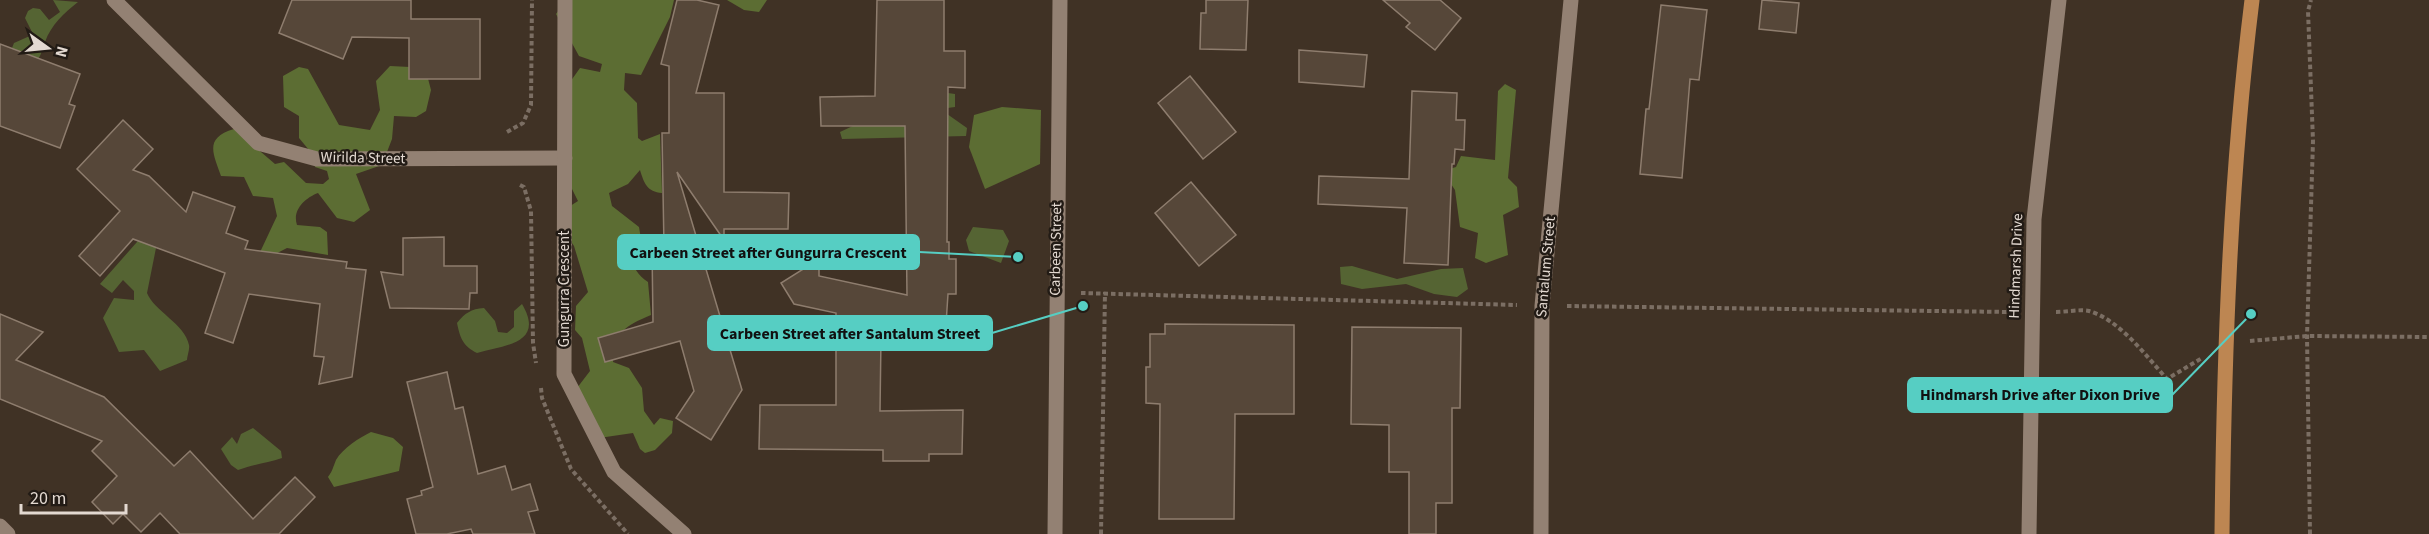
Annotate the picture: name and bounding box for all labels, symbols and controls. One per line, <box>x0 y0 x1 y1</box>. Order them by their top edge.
north arrow <box>18 18 78 78</box>
text: N <box>50 44 74 60</box>
street label: Wirilda Street <box>320 147 406 169</box>
street label: Carbeen Street <box>1045 202 1067 296</box>
street label: Hindmarsh Drive <box>2004 213 2028 319</box>
street label: Santalum Street <box>1531 216 1561 318</box>
street label: Gungurra Crescent <box>554 231 575 347</box>
callout: Carbeen Street after Gungurra Crescent <box>618 235 919 269</box>
text: Carbeen Street after Gungurra Crescent <box>629 242 907 264</box>
callout: Carbeen Street after Santalum Street <box>708 316 992 350</box>
text: Carbeen Street after Santalum Street <box>720 323 980 345</box>
callout: Hindmarsh Drive after Dixon Drive <box>1908 378 2172 412</box>
text: Hindmarsh Drive after Dixon Drive <box>1920 384 2160 406</box>
scale bar <box>21 477 126 515</box>
text: 20 m <box>30 486 66 511</box>

